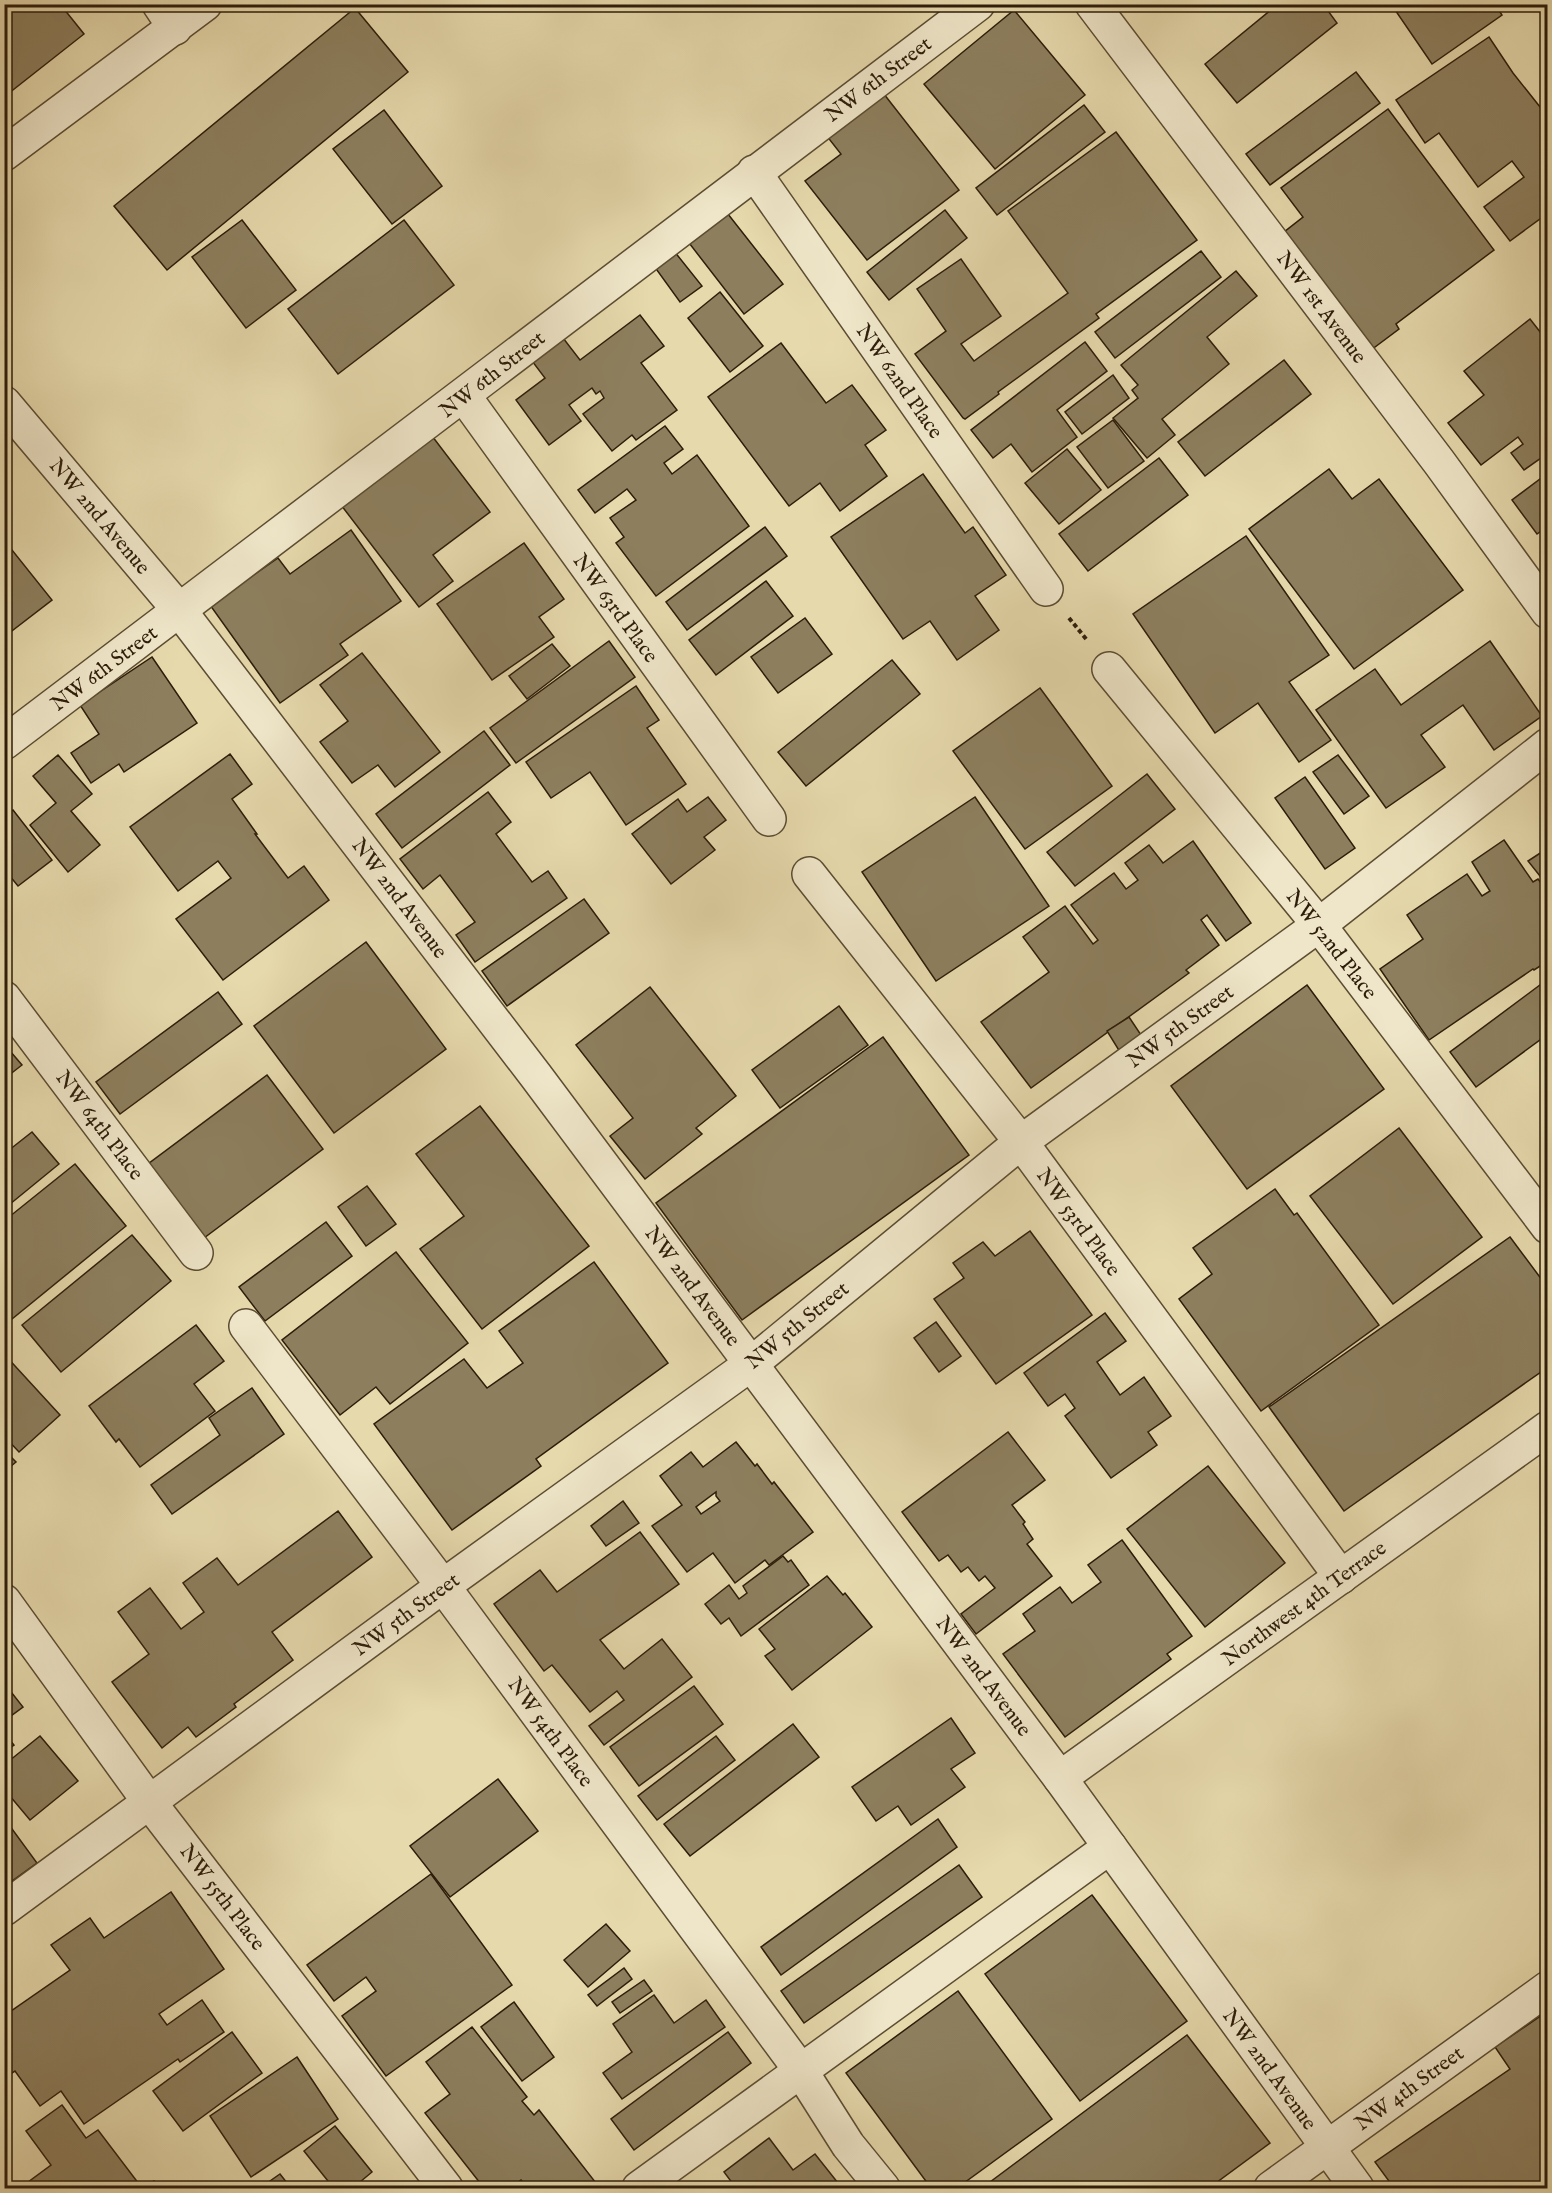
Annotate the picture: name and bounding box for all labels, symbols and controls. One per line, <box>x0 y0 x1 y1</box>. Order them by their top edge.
street label: NW 6th Street <box>820 31 938 129</box>
street label: NW 1st Avenue <box>1270 246 1372 370</box>
street label: NW 62nd Place <box>849 319 948 445</box>
street label: NW 6th Street <box>435 326 551 425</box>
street label: NW 2nd Avenue <box>42 453 156 581</box>
street label: NW 63rd Place <box>566 549 664 669</box>
street label: NW 6th Street <box>46 620 164 718</box>
street label: NW 2nd Avenue <box>345 833 453 965</box>
street label: NW 52nd Place <box>1279 884 1383 1006</box>
street label: NW 5th Street <box>1122 979 1240 1075</box>
street label: NW 64th Place <box>49 1066 149 1186</box>
street label: NW 53rd Place <box>1029 1163 1126 1283</box>
street label: NW 2nd Avenue <box>638 1221 746 1353</box>
street label: NW 5th Street <box>741 1276 855 1376</box>
street label: Northwest 4th Terrace <box>1217 1535 1393 1673</box>
street label: NW 5th Street <box>348 1567 466 1663</box>
street label: NW 2nd Avenue <box>929 1611 1037 1743</box>
street label: NW 54th Place <box>501 1673 599 1793</box>
street label: NW 55th Place <box>173 1839 271 1957</box>
street label: NW 2nd Avenue <box>1216 2004 1322 2136</box>
street label: NW 4th Street <box>1350 2041 1470 2138</box>

